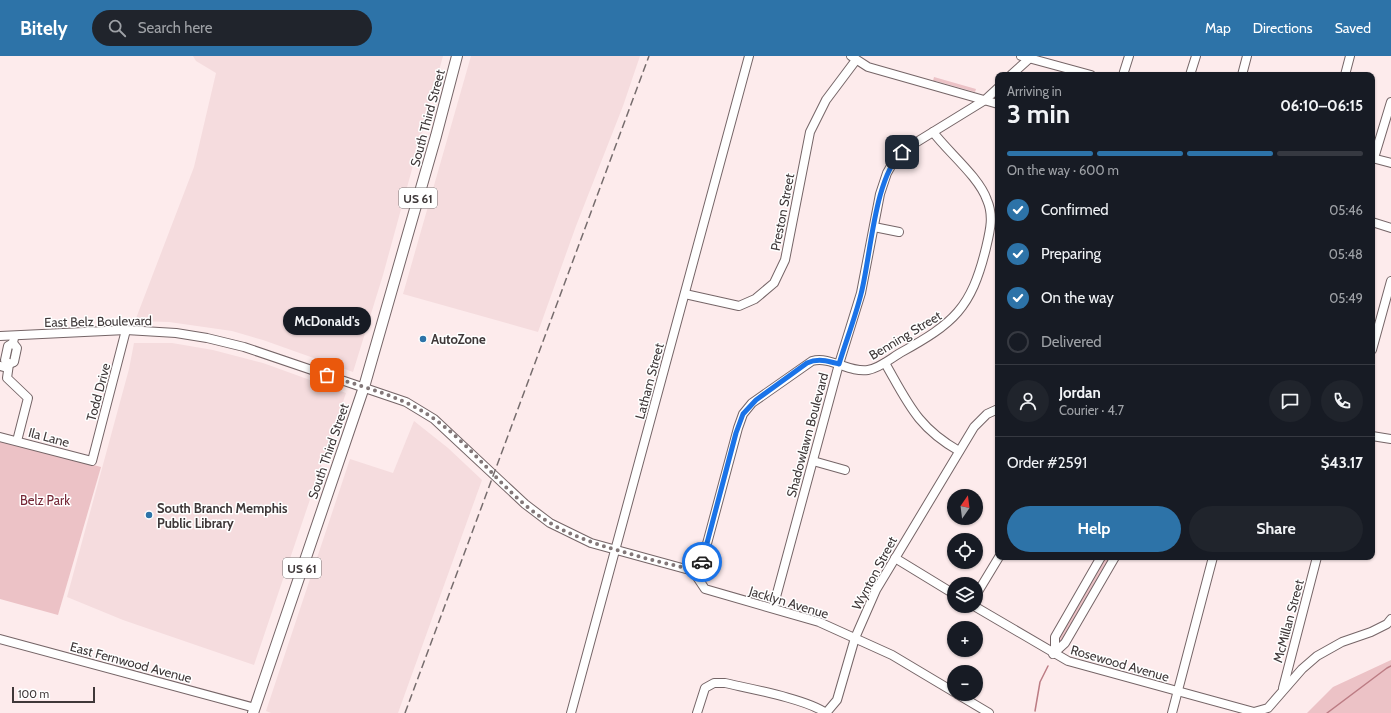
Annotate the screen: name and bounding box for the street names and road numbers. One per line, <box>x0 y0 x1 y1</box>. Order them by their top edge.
street label: South Third Street <box>406 67 448 168</box>
street label: Preston Street <box>767 171 797 252</box>
road number: US 61 <box>399 188 437 208</box>
street label: Benning Street <box>866 307 945 363</box>
street label: East Belz Boulevard <box>44 312 152 330</box>
street label: Latham Street <box>631 341 667 421</box>
street label: Todd Drive <box>83 361 114 423</box>
street label: Shadowlawn Boulevard <box>783 371 831 499</box>
street label: South Third Street <box>304 401 352 501</box>
street label: Ila Lane <box>27 424 72 450</box>
street label: Wynton Street <box>848 533 900 613</box>
road number: US 61 <box>283 558 321 578</box>
street label: McMillan Street <box>1269 577 1307 664</box>
street label: Jacklyn Avenue <box>746 582 831 622</box>
street label: East Fernwood Avenue <box>68 638 194 686</box>
street label: Rosewood Avenue <box>1069 641 1171 685</box>

